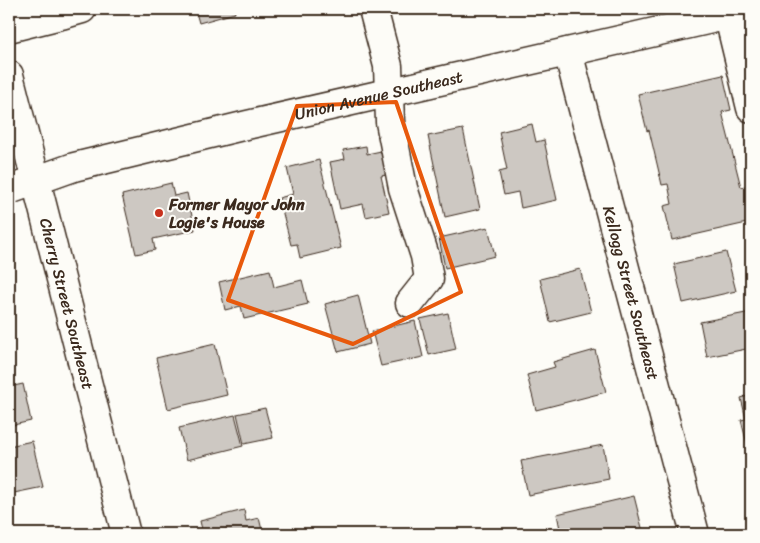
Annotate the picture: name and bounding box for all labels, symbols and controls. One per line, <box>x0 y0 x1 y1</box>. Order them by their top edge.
street label: Union Avenue Southeast <box>292 62 466 129</box>
place label: Former Mayor John Logie's House <box>168 190 305 237</box>
street label: Kellogg Street Southeast <box>594 202 668 383</box>
marker: Former Mayor John Logie's House <box>153 207 165 219</box>
street label: Cherry Street Southeast <box>31 215 103 393</box>

